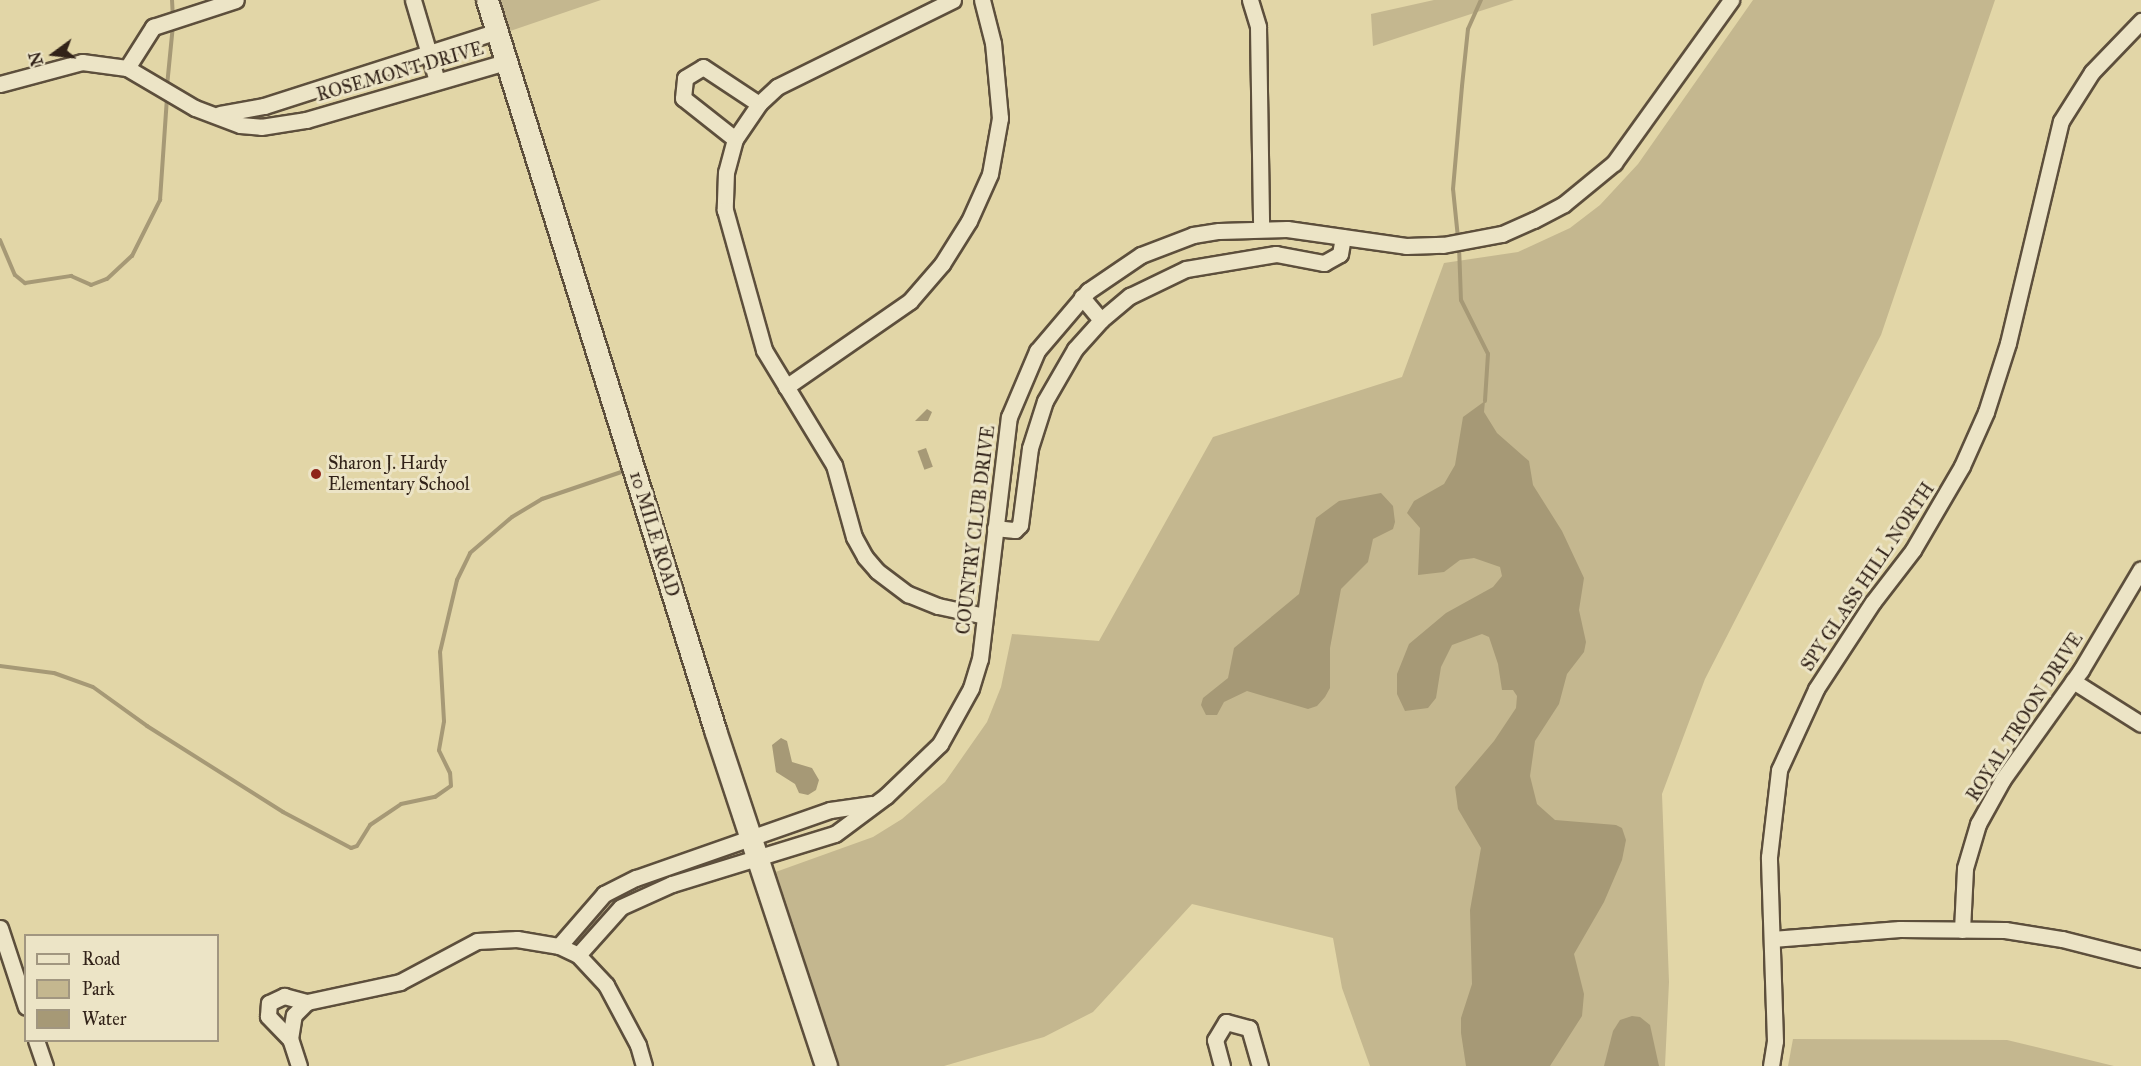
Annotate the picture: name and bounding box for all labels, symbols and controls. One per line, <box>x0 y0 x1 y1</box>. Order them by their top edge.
north arrow <box>24 24 84 84</box>
street label: ROSEMONT DRIVE <box>314 38 486 106</box>
text: N <box>25 50 47 68</box>
street label: COUNTRY CLUB DRIVE <box>952 424 1000 636</box>
place label: Sharon J. Hardy Elementary School <box>328 453 470 496</box>
marker: Sharon J. Hardy Elementary School <box>309 467 323 481</box>
street label: 10 MILE ROAD <box>625 469 683 599</box>
street label: SPY GLASS HILL NORTH <box>1797 479 1939 675</box>
street label: ROYAL TROON DRIVE <box>1962 629 2088 805</box>
legend <box>24 934 219 1042</box>
text: Road <box>82 948 120 970</box>
text: Park <box>82 978 115 1000</box>
text: Water <box>82 1008 126 1030</box>

